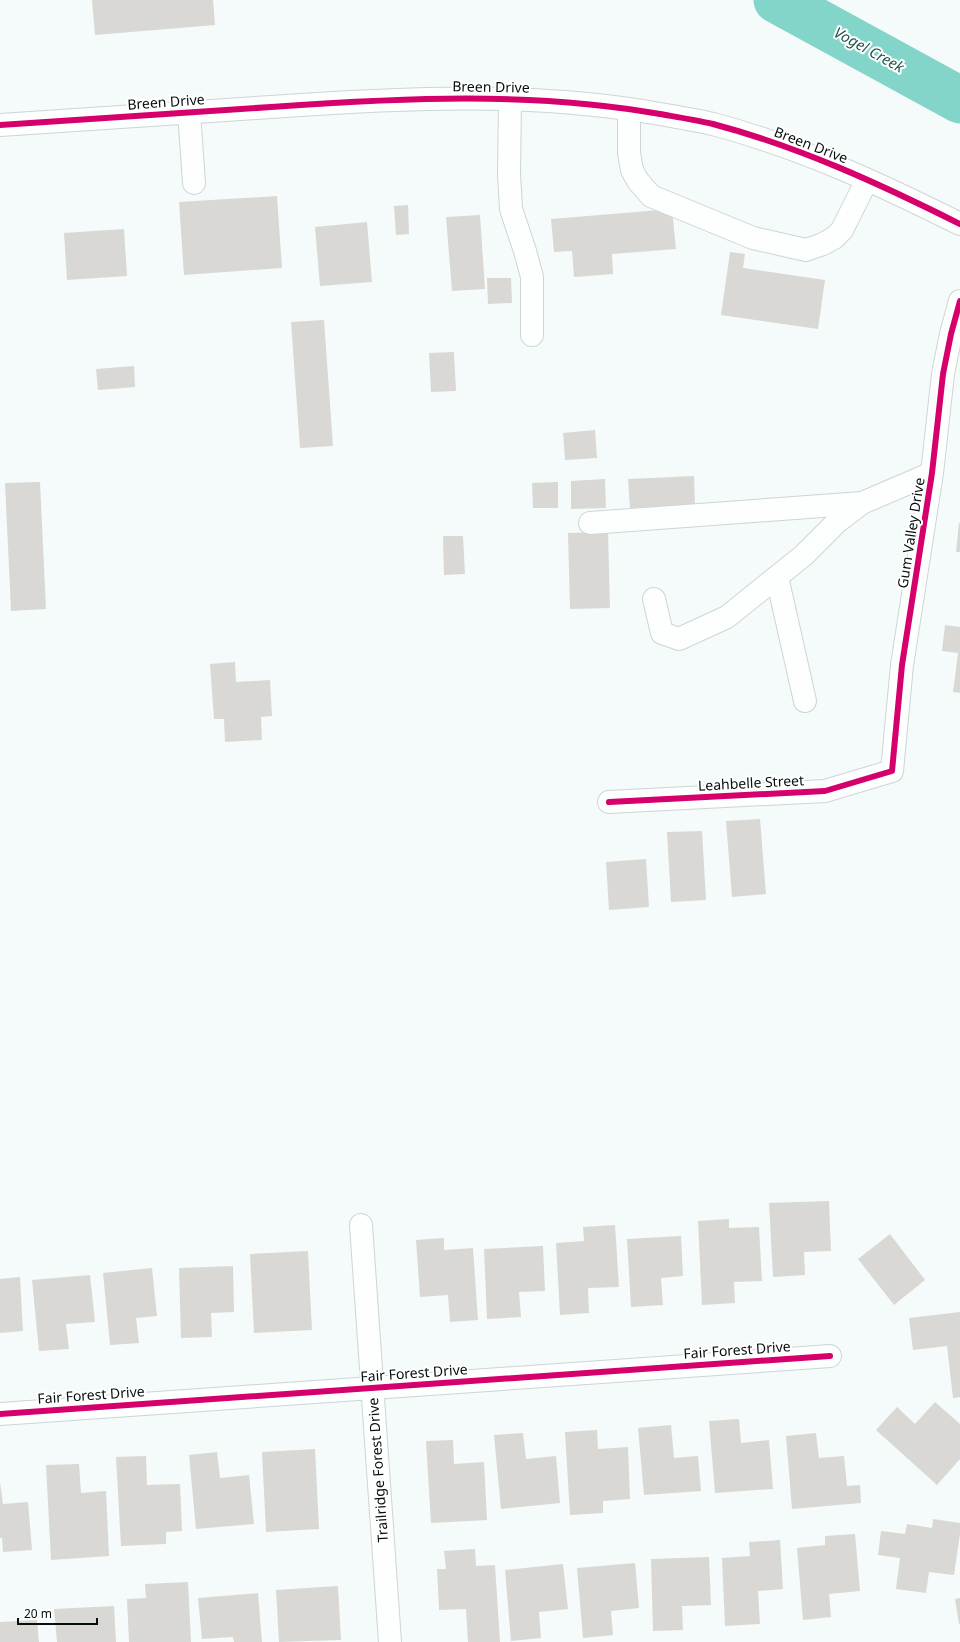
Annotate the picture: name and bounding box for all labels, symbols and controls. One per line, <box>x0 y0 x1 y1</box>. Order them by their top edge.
water label: Vogel Creek <box>831 22 909 77</box>
street label: Breen Drive <box>452 76 530 97</box>
street label: Breen Drive <box>127 89 205 114</box>
street label: Breen Drive <box>772 122 851 167</box>
street label: Gum Valley Drive <box>892 476 929 590</box>
street label: Leahbelle Street <box>698 770 804 795</box>
street label: Fair Forest Drive <box>683 1336 791 1363</box>
street label: Fair Forest Drive <box>360 1359 468 1386</box>
street label: Fair Forest Drive <box>37 1381 145 1408</box>
street label: Trailridge Forest Drive <box>363 1397 392 1543</box>
scale bar <box>18 1600 97 1626</box>
text: 20 m <box>24 1605 52 1622</box>

